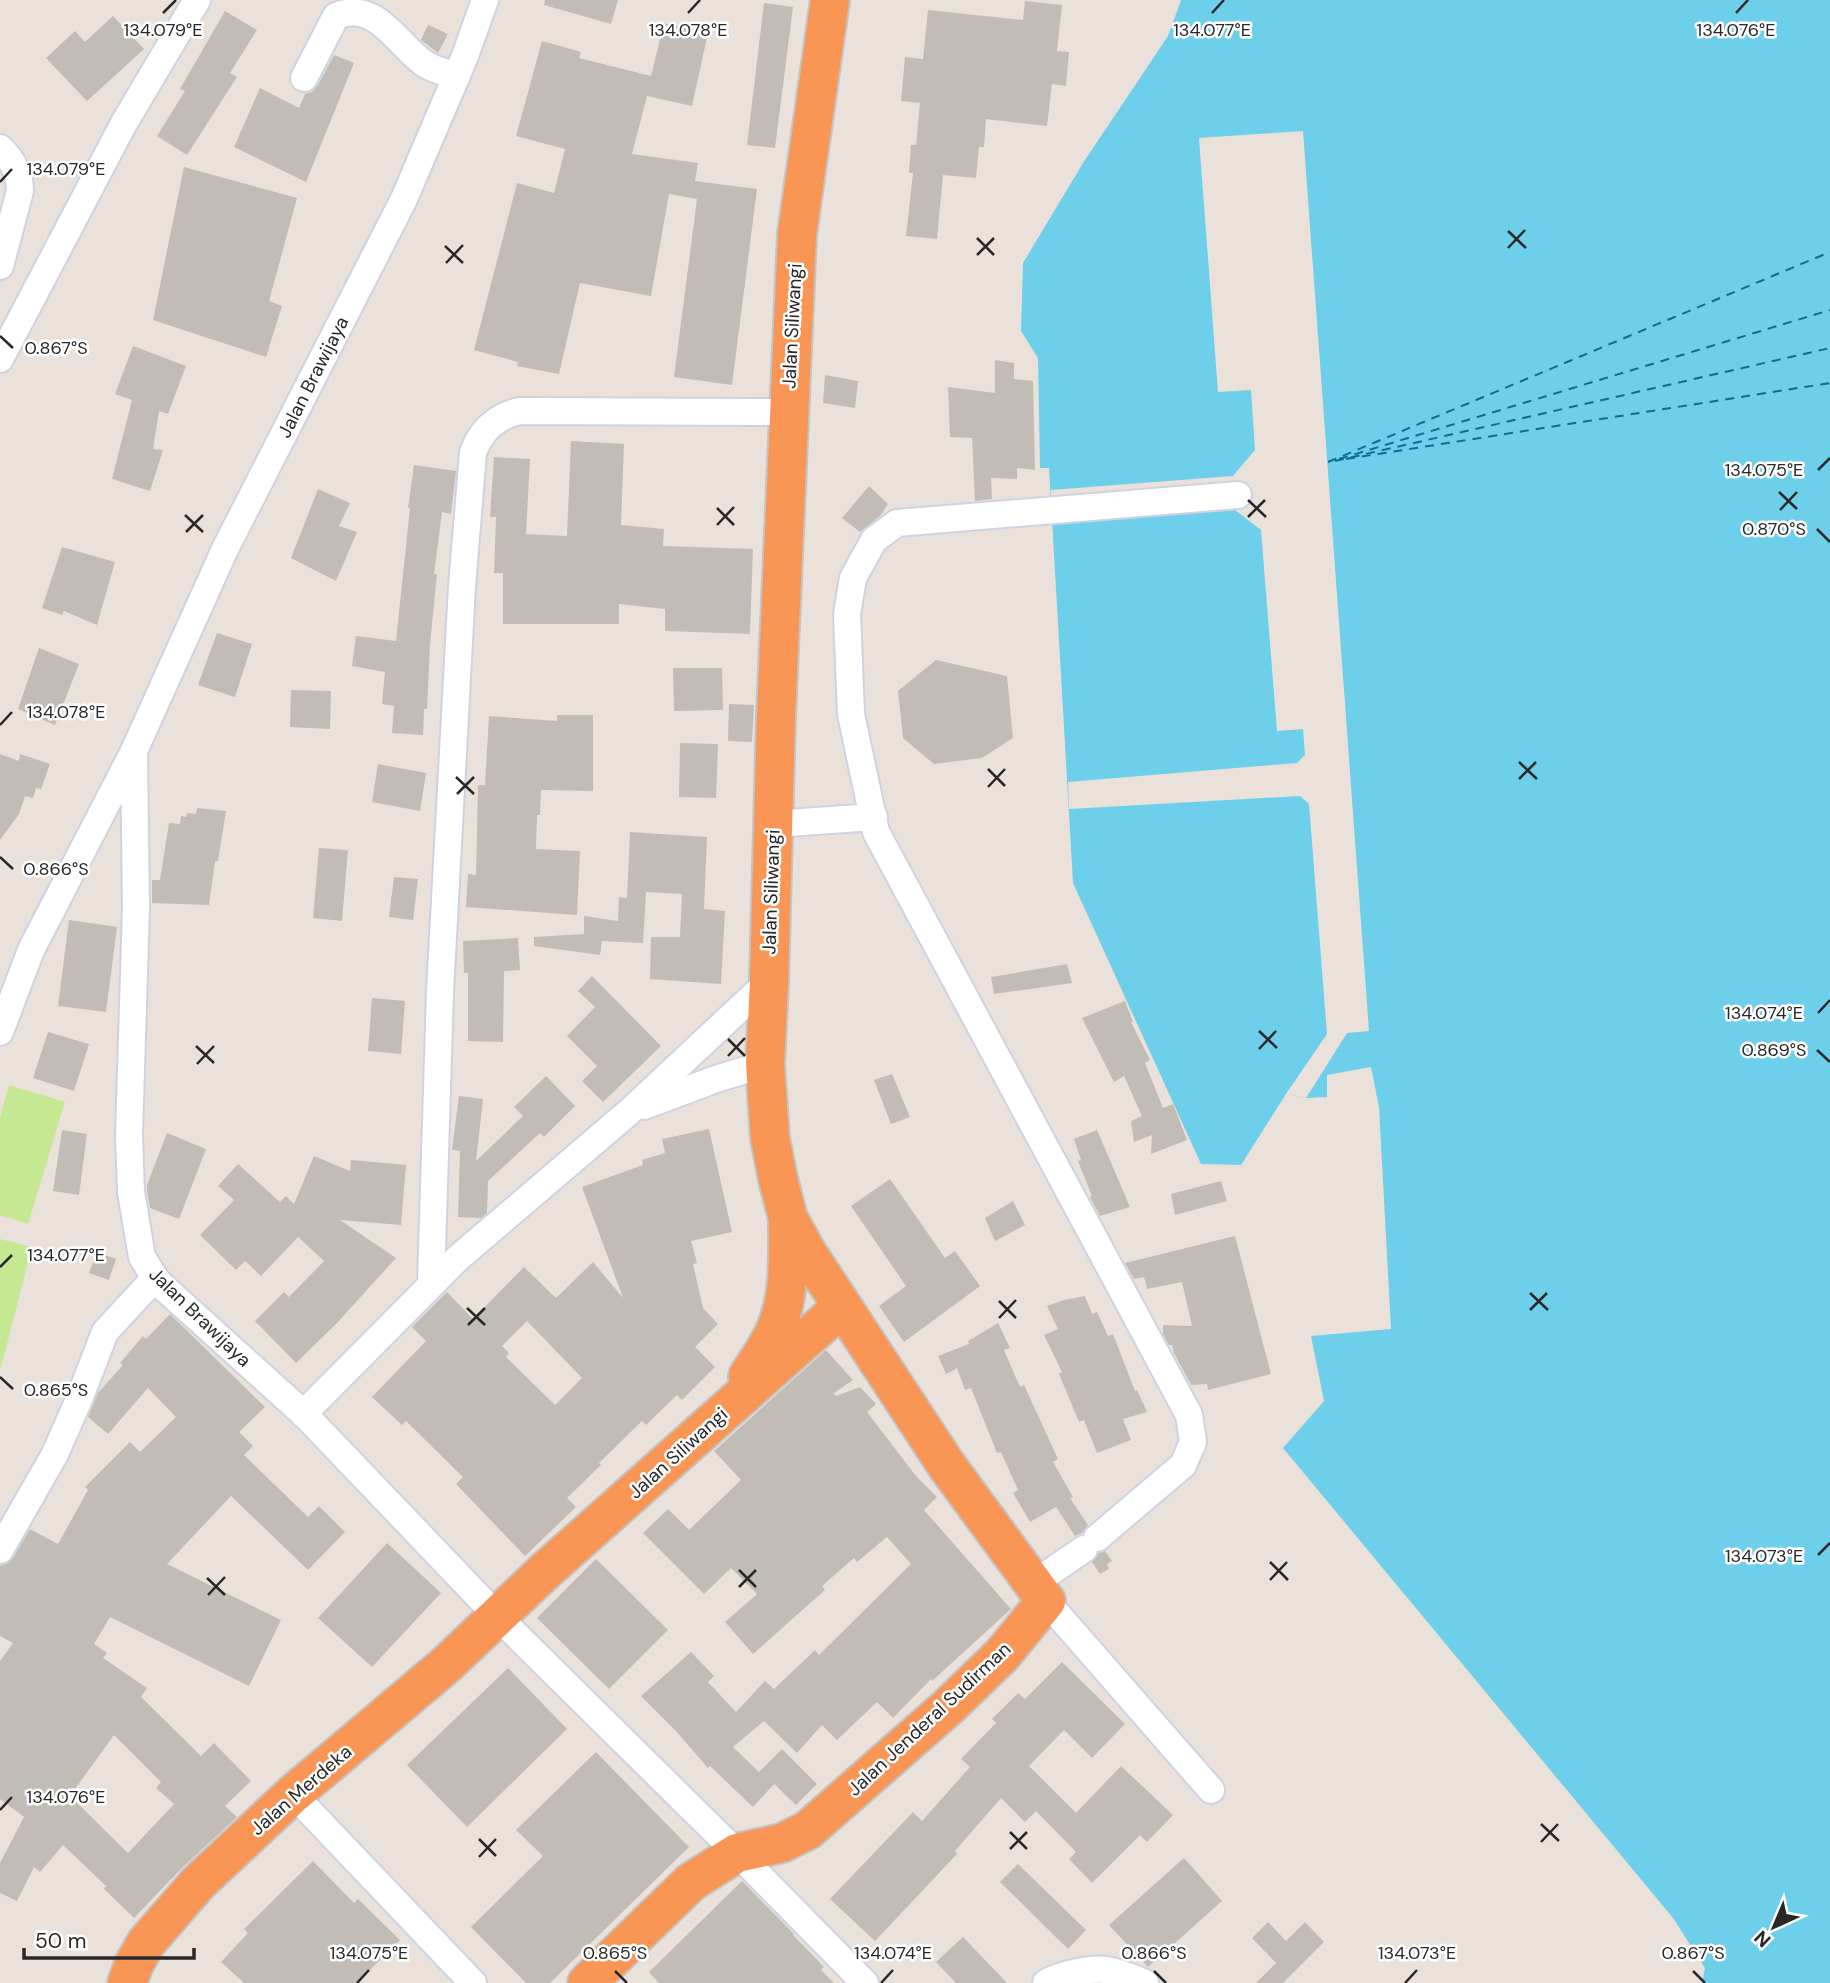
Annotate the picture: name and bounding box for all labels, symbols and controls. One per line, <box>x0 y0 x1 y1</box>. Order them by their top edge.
text: 134.079°E <box>124 18 202 42</box>
text: 134.078°E <box>649 18 727 42</box>
text: 134.077°E <box>1173 18 1251 42</box>
text: 134.076°E <box>1697 18 1775 42</box>
text: 134.079°E <box>27 157 105 181</box>
street label: Jalan Siliwangi <box>776 263 808 389</box>
street label: Jalan Brawijaya <box>272 312 354 442</box>
text: 0.867°S <box>24 336 88 360</box>
text: 134.075°E <box>1725 458 1803 482</box>
text: 0.870°S <box>1742 517 1806 541</box>
text: 134.078°E <box>27 700 105 724</box>
street label: Jalan Siliwangi <box>756 829 786 955</box>
text: 0.866°S <box>23 857 89 881</box>
text: 134.074°E <box>1725 1001 1803 1025</box>
text: 0.869°S <box>1742 1038 1806 1062</box>
text: 134.077°E <box>27 1243 105 1267</box>
street label: Jalan Brawijaya <box>143 1262 257 1372</box>
text: 0.865°S <box>24 1378 88 1402</box>
street label: Jalan Siliwangi <box>623 1402 733 1504</box>
text: 134.073°E <box>1725 1544 1803 1568</box>
street label: Jalan Jenderal Sudirman <box>842 1637 1016 1801</box>
street label: Jalan Merdeka <box>245 1739 357 1841</box>
text: 134.076°E <box>27 1785 105 1809</box>
north arrow <box>1739 1892 1809 1962</box>
scale bar <box>24 1916 194 1960</box>
text: N <box>1749 1925 1776 1953</box>
text: 50 m <box>35 1927 86 1955</box>
text: 134.075°E <box>330 1941 408 1965</box>
text: 0.865°S <box>583 1941 647 1965</box>
text: 134.074°E <box>854 1941 932 1965</box>
text: 0.866°S <box>1121 1941 1187 1965</box>
text: 134.073°E <box>1378 1941 1456 1965</box>
text: 0.867°S <box>1661 1941 1725 1965</box>

